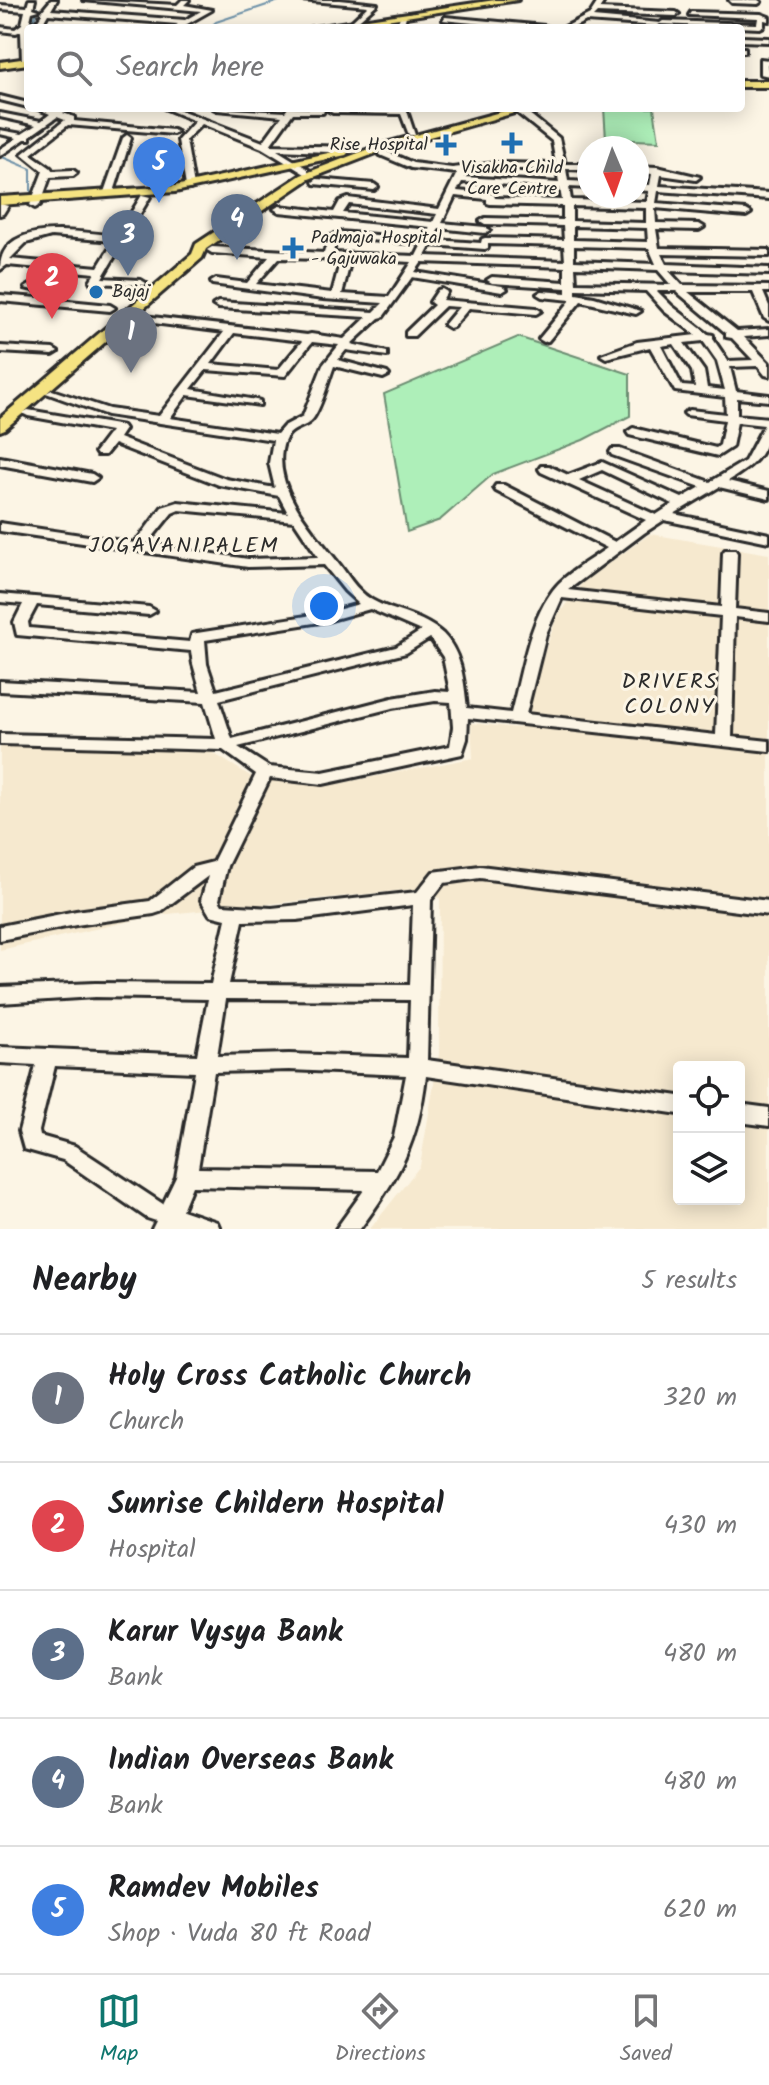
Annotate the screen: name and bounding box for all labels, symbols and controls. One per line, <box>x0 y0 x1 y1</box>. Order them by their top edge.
search box <box>24 24 745 112</box>
text: Search here <box>116 44 264 92</box>
icon: search <box>52 46 96 90</box>
place label: Rise Hospital <box>330 131 429 160</box>
marker: Visakha Child Care Centre <box>501 132 523 154</box>
marker: Rise Hospital <box>435 134 457 156</box>
north arrow <box>577 136 649 208</box>
pin: 5 <box>133 137 185 203</box>
place label: Visakha Child Care Centre <box>461 154 564 204</box>
pin: 4 <box>211 194 263 260</box>
pin: 3 <box>102 210 154 276</box>
place label: Padmaja Hospital - Gajuwaka <box>311 224 442 274</box>
marker: Padmaja Hospital - Gajuwaka <box>282 237 304 259</box>
pin: 2 <box>26 253 78 319</box>
place label: Bajaj <box>112 278 151 307</box>
marker: Bajaj <box>87 283 105 301</box>
pin: 1 <box>105 307 157 373</box>
district label: JOGAVANIPALEM <box>89 529 279 564</box>
your location <box>304 586 344 626</box>
district label: DRIVERS COLONY <box>622 665 718 725</box>
map controls <box>673 1061 745 1205</box>
button: locate <box>673 1061 745 1133</box>
button: layers <box>673 1133 745 1205</box>
text: Nearby <box>32 1254 137 1308</box>
text: 5 results <box>641 1260 737 1302</box>
text: Holy Cross Catholic Church <box>108 1353 471 1401</box>
text: 1 <box>54 1377 62 1419</box>
text: 320 m <box>663 1377 737 1419</box>
text: Church <box>108 1401 184 1443</box>
text: Sunrise Childern Hospital <box>108 1481 444 1529</box>
text: 2 <box>50 1505 66 1547</box>
text: 430 m <box>664 1505 737 1547</box>
text: Hospital <box>108 1529 196 1571</box>
text: Karur Vysya Bank <box>108 1609 343 1657</box>
text: 3 <box>51 1633 65 1675</box>
text: 480 m <box>663 1633 737 1675</box>
text: Bank <box>108 1657 163 1699</box>
text: Indian Overseas Bank <box>108 1737 393 1785</box>
text: 4 <box>51 1761 65 1803</box>
text: 480 m <box>663 1761 737 1803</box>
text: Bank <box>108 1785 163 1827</box>
text: Ramdev Mobiles <box>108 1865 319 1913</box>
text: 5 <box>51 1889 65 1931</box>
text: 620 m <box>663 1889 737 1931</box>
text: Shop · Vuda 80 ft Road <box>108 1913 370 1955</box>
tab: Map <box>97 1989 141 2072</box>
tab: Directions <box>335 1989 426 2072</box>
tab: Saved <box>620 1989 672 2072</box>

